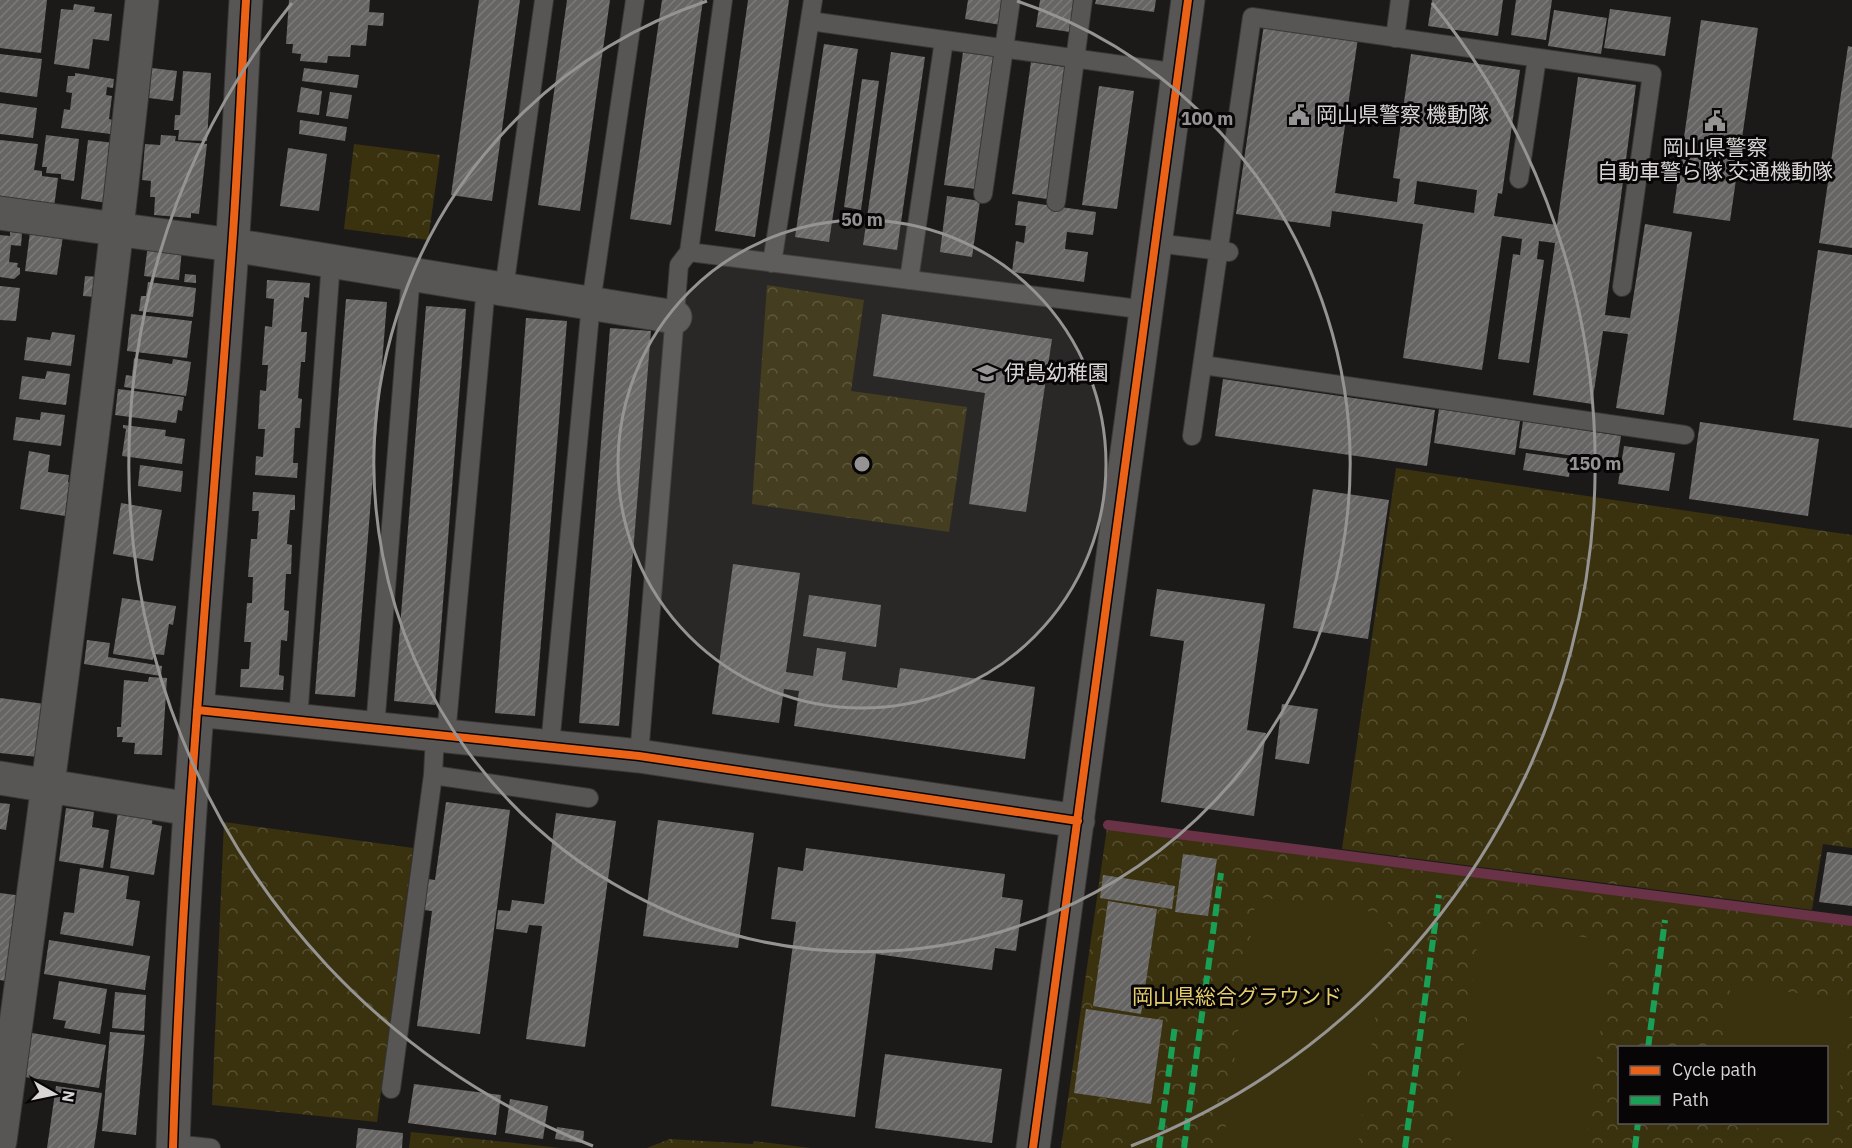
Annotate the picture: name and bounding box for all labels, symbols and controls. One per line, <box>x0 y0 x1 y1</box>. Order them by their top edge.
place label: 岡山県警察 機動隊 <box>1316 100 1489 128</box>
public building icon: 岡山県警察 機動隊 <box>1287 103 1311 127</box>
text: 100 m <box>1181 107 1233 130</box>
public building icon: 岡山県警察 自動車警ら隊 交通機動隊 <box>1703 109 1727 133</box>
place label: 岡山県警察 自動車警ら隊 交通機動隊 <box>1597 133 1833 185</box>
text: 50 m <box>841 208 883 231</box>
place label: 伊島幼稚園 <box>1004 358 1109 386</box>
school or university icon: 伊島幼稚園 <box>975 361 999 385</box>
text: 150 m <box>1569 452 1621 475</box>
centre of rings <box>852 454 872 474</box>
park label: 岡山県総合グラウンド <box>1132 982 1342 1010</box>
legend <box>1618 1046 1828 1124</box>
text: Cycle path <box>1672 1058 1757 1081</box>
north arrow <box>24 1064 84 1124</box>
text: Path <box>1672 1088 1709 1111</box>
text: N <box>58 1089 80 1104</box>

